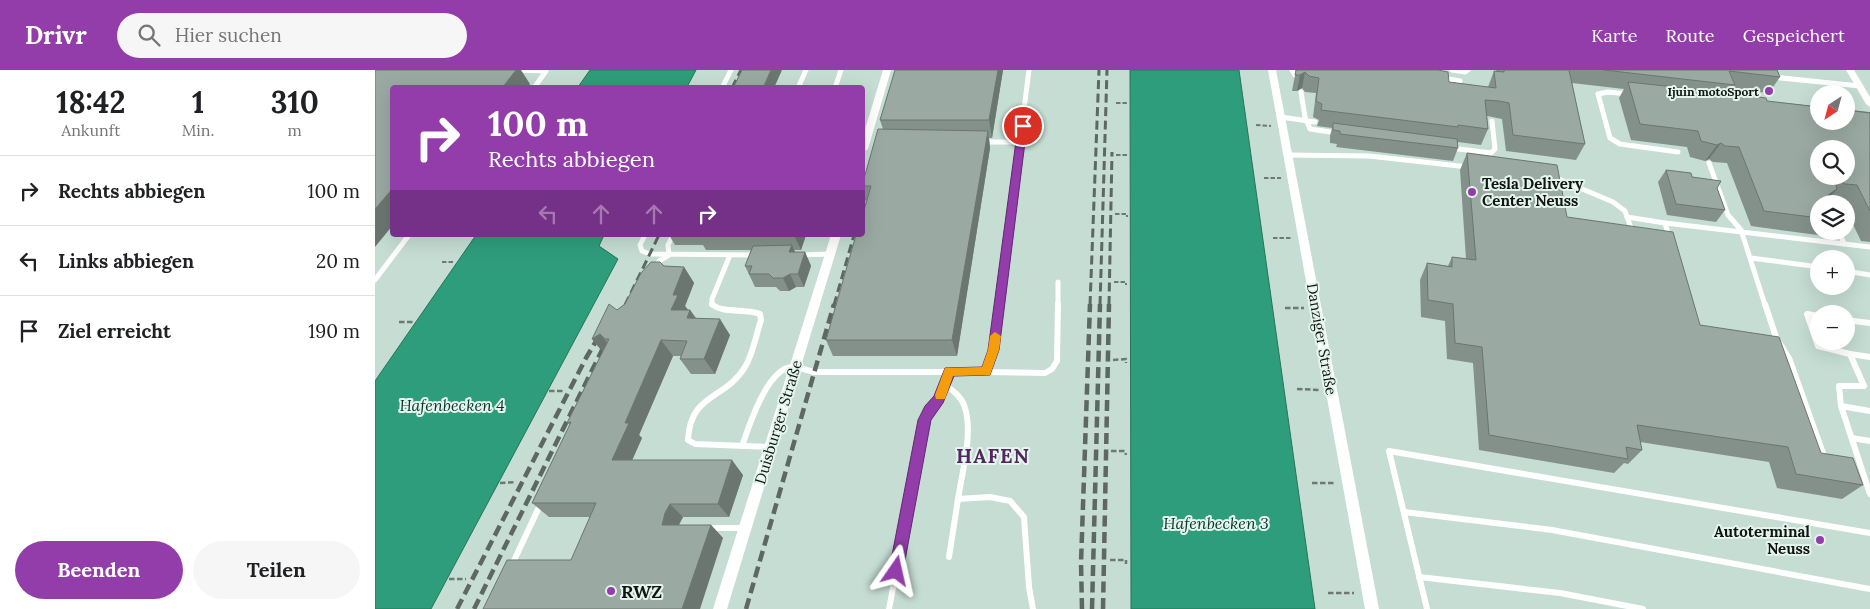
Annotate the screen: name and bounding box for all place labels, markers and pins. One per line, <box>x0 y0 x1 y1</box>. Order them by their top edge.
place label: Ijuin motoSport <box>1668 84 1760 99</box>
marker: Ijuin motoSport <box>1763 85 1775 97</box>
pin <box>1002 105 1044 147</box>
place label: Tesla Delivery Center Neuss <box>1482 174 1584 210</box>
marker: Tesla Delivery Center Neuss <box>1466 186 1478 198</box>
place label: Autoterminal Neuss <box>1714 522 1810 558</box>
marker: Autoterminal Neuss <box>1814 534 1826 546</box>
place label: RWZ <box>621 580 662 603</box>
marker: RWZ <box>605 585 617 597</box>

